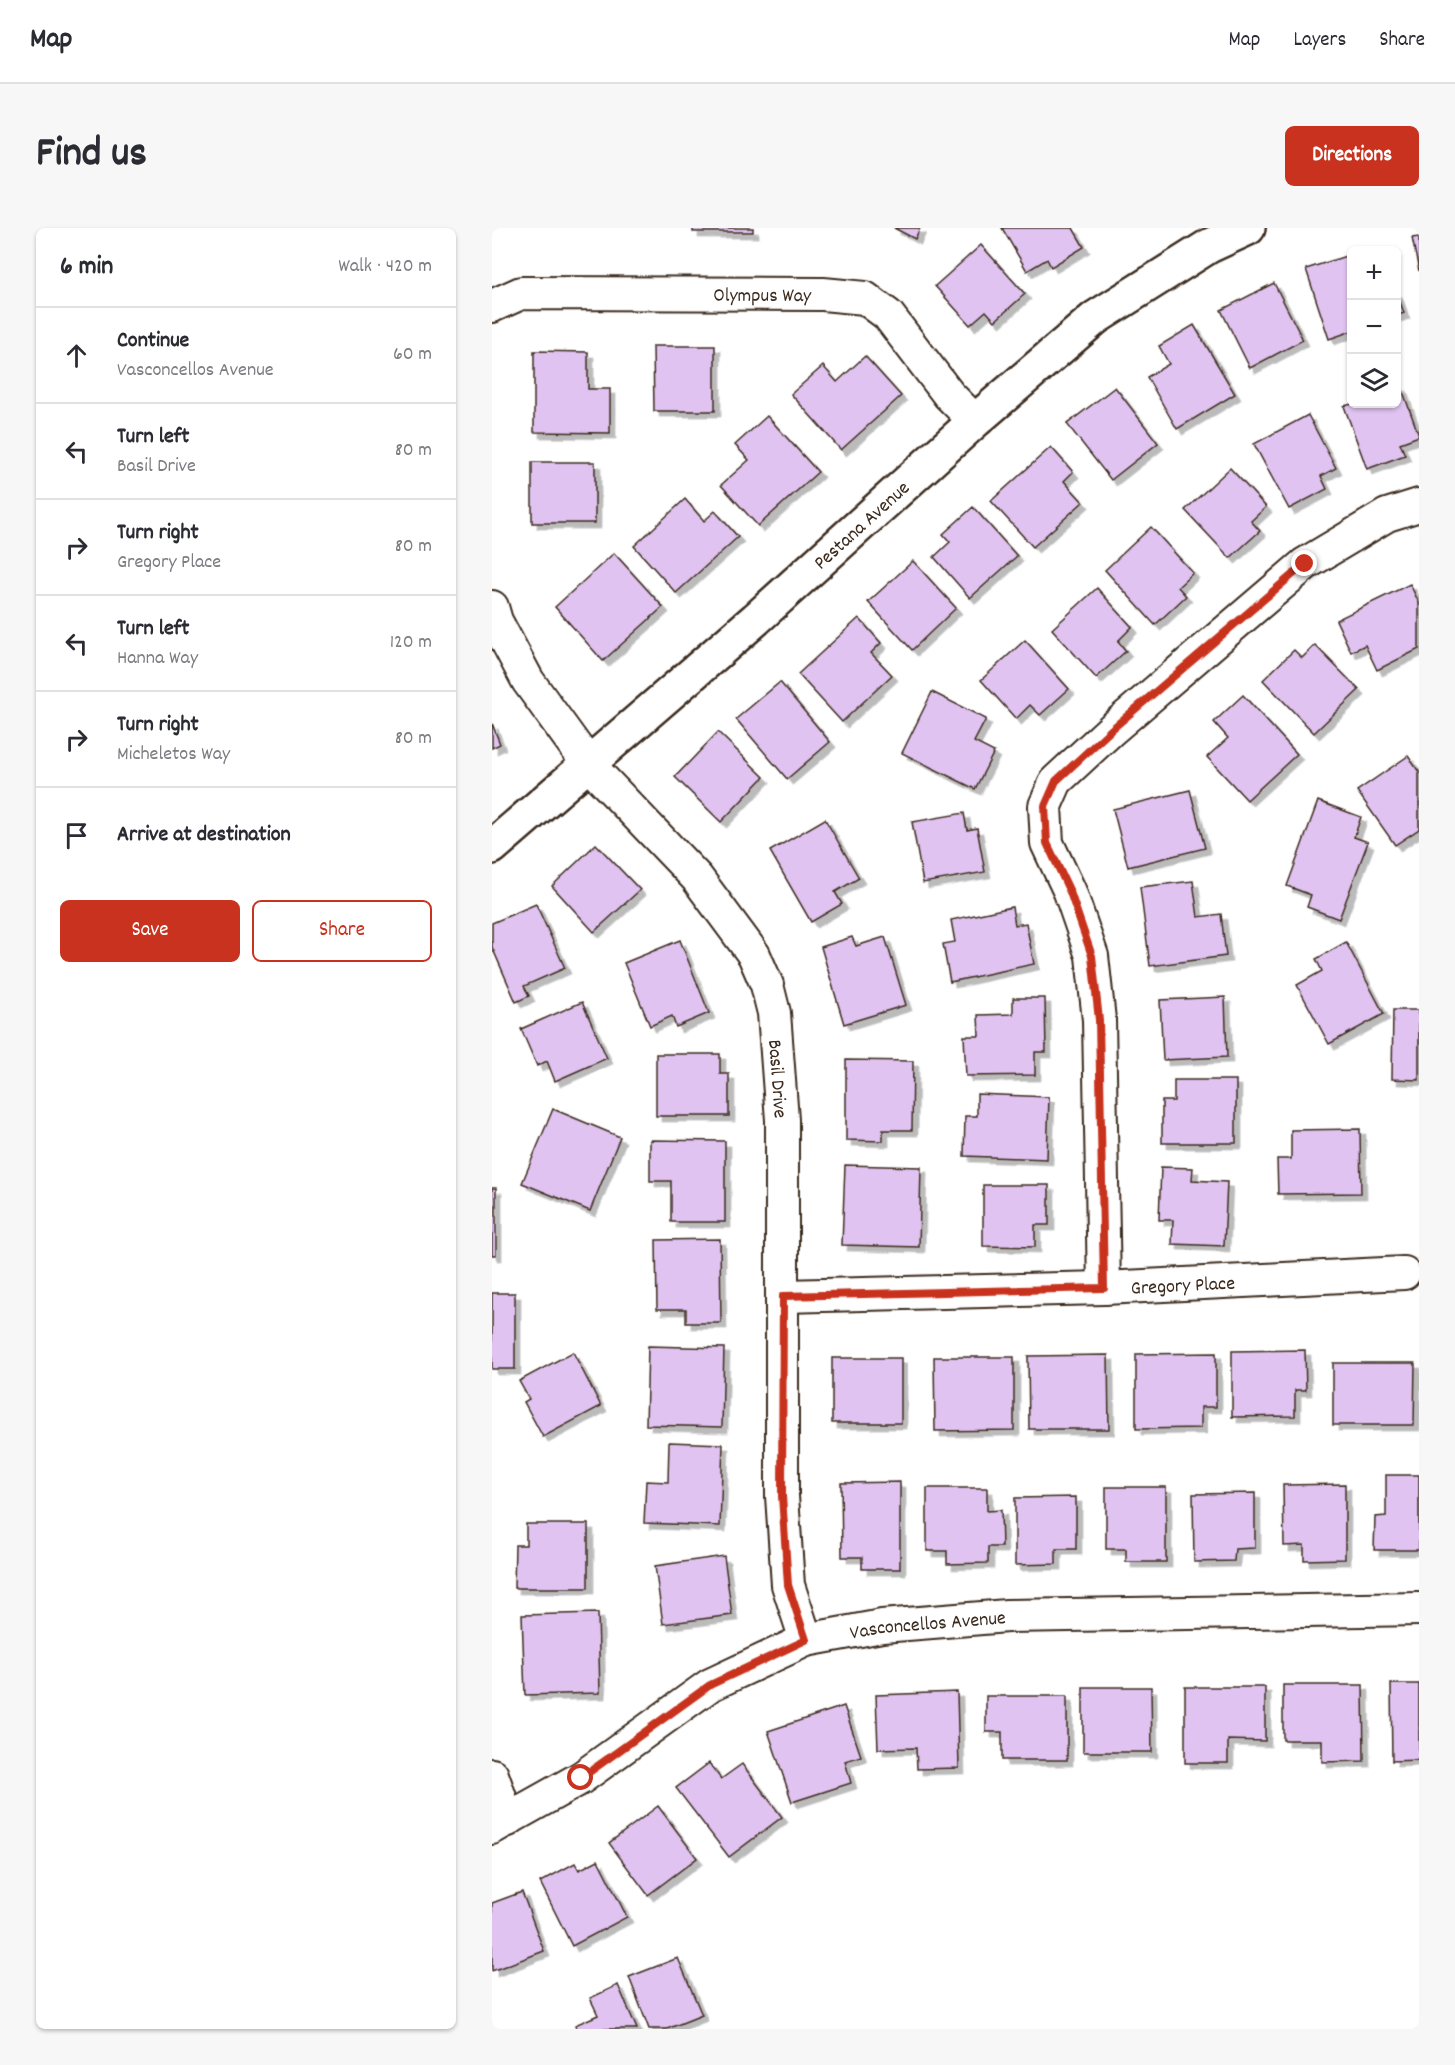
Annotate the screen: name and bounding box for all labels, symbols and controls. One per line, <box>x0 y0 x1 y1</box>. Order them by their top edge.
text: Map <box>30 21 72 61</box>
text: Map <box>1229 26 1260 56</box>
text: Layers <box>1293 26 1346 56</box>
text: Share <box>1379 26 1425 56</box>
text: Find us <box>36 126 147 186</box>
button: Directions <box>1285 126 1419 186</box>
map controls <box>1347 246 1401 408</box>
button: + <box>1347 246 1401 300</box>
text: 6 min <box>60 249 113 286</box>
text: Walk · 420 m <box>338 253 432 281</box>
street label: Olympus Way <box>713 283 812 311</box>
button: − <box>1347 300 1401 354</box>
text: Continue <box>117 326 189 357</box>
icon: ahead <box>60 339 93 372</box>
text: 60 m <box>393 341 432 369</box>
button: layers <box>1347 354 1401 408</box>
text: Vasconcellos Avenue <box>117 357 274 385</box>
text: Turn left <box>117 422 189 453</box>
icon: left <box>60 435 93 468</box>
text: 80 m <box>395 437 432 465</box>
text: Basil Drive <box>117 453 196 481</box>
street label: Pestana Avenue <box>808 475 917 578</box>
text: Turn right <box>117 518 199 549</box>
icon: right <box>60 531 93 564</box>
text: 80 m <box>395 533 432 561</box>
text: Gregory Place <box>117 549 221 577</box>
route end <box>1291 550 1317 576</box>
text: Turn left <box>117 614 189 645</box>
icon: left <box>60 627 93 660</box>
text: 120 m <box>390 629 432 657</box>
text: Hanna Way <box>117 645 198 673</box>
text: Turn right <box>117 710 199 741</box>
icon: right <box>60 723 93 756</box>
text: 80 m <box>395 725 432 753</box>
text: Micheletos Way <box>117 741 230 769</box>
icon: arrive <box>60 819 93 852</box>
text: Arrive at destination <box>117 820 291 851</box>
button: Save <box>60 900 240 962</box>
button: Share <box>252 900 432 962</box>
street label: Basil Drive <box>759 1039 793 1120</box>
street label: Gregory Place <box>1130 1270 1236 1304</box>
street label: Vasconcellos Avenue <box>848 1605 1007 1649</box>
route start <box>567 1764 593 1790</box>

